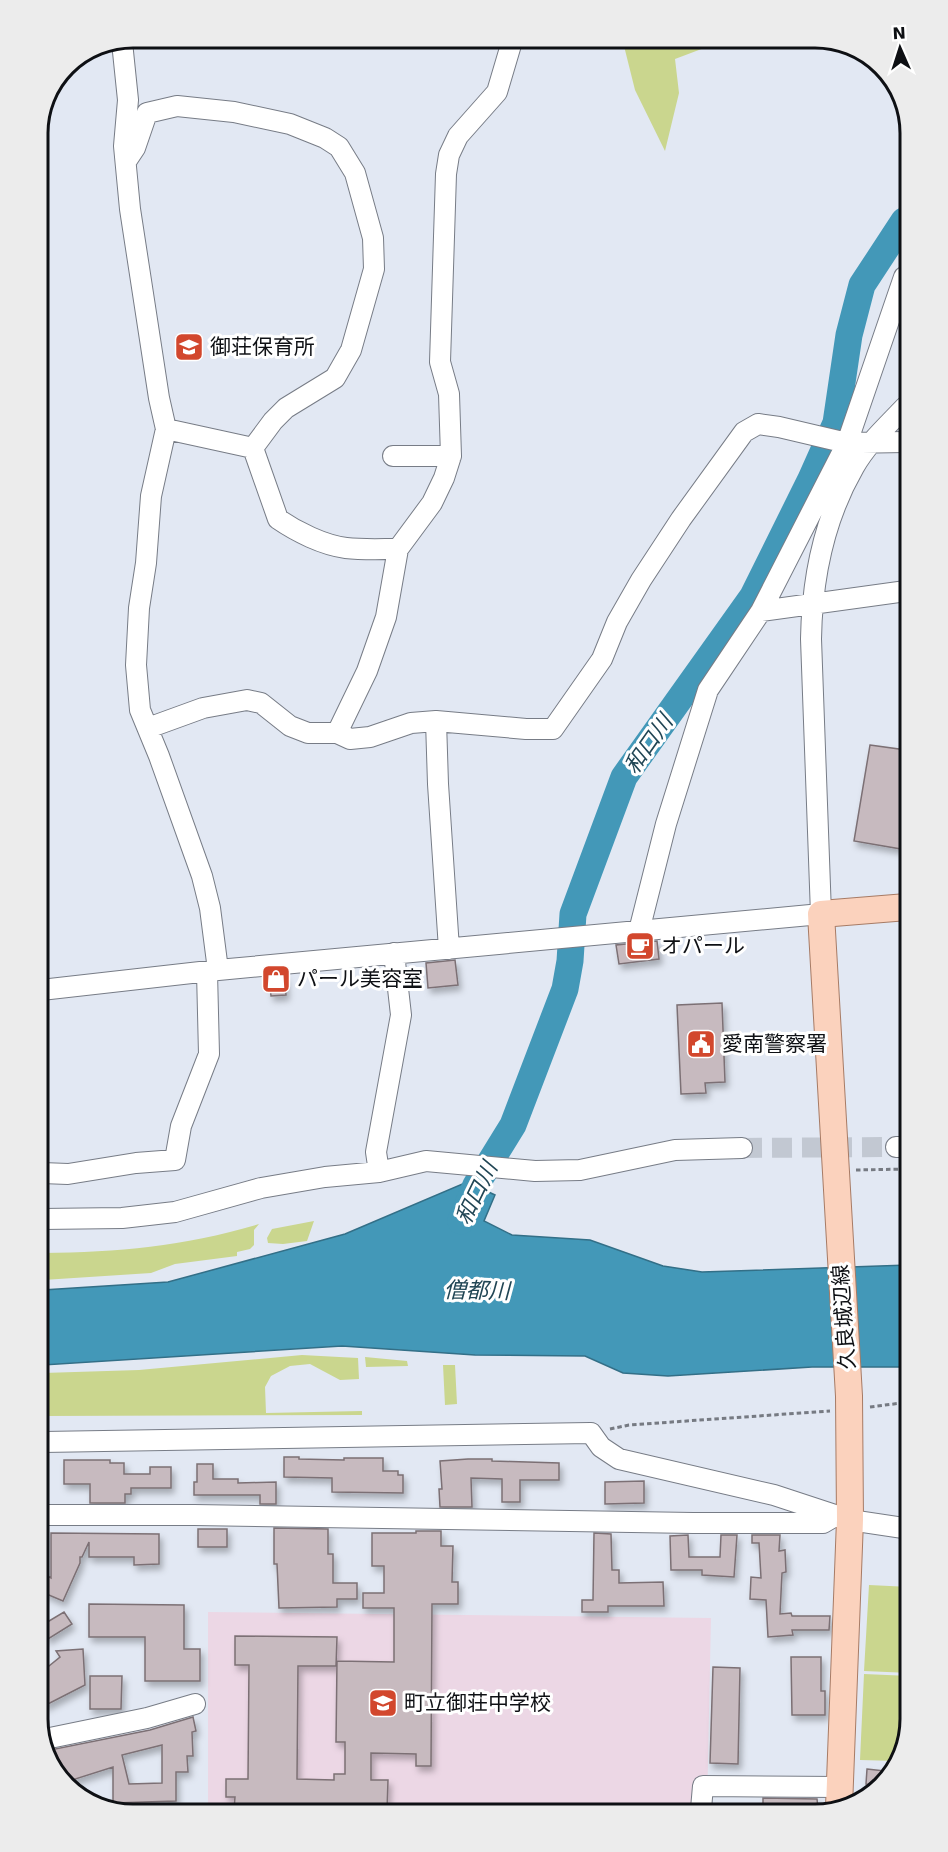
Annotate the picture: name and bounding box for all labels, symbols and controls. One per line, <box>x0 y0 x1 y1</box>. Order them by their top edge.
north arrow <box>870 18 930 78</box>
text: N <box>892 24 906 43</box>
school or university icon: 御荘保育所 <box>173 331 205 363</box>
place label: 御荘保育所 <box>210 335 315 359</box>
water label: 和口川 <box>619 708 679 778</box>
cafe icon: オパール <box>624 930 656 962</box>
place label: オパール <box>661 934 745 958</box>
shop icon: パール美容室 <box>260 963 292 995</box>
place label: パール美容室 <box>297 967 423 991</box>
public building icon: 愛南警察署 <box>685 1028 717 1060</box>
place label: 愛南警察署 <box>722 1032 827 1056</box>
water label: 和口川 <box>451 1156 503 1228</box>
street label: 久良城辺線 <box>828 1264 860 1370</box>
water label: 僧都川 <box>444 1277 512 1304</box>
school or university icon: 町立御荘中学校 <box>367 1687 399 1719</box>
place label: 町立御荘中学校 <box>404 1691 551 1715</box>

